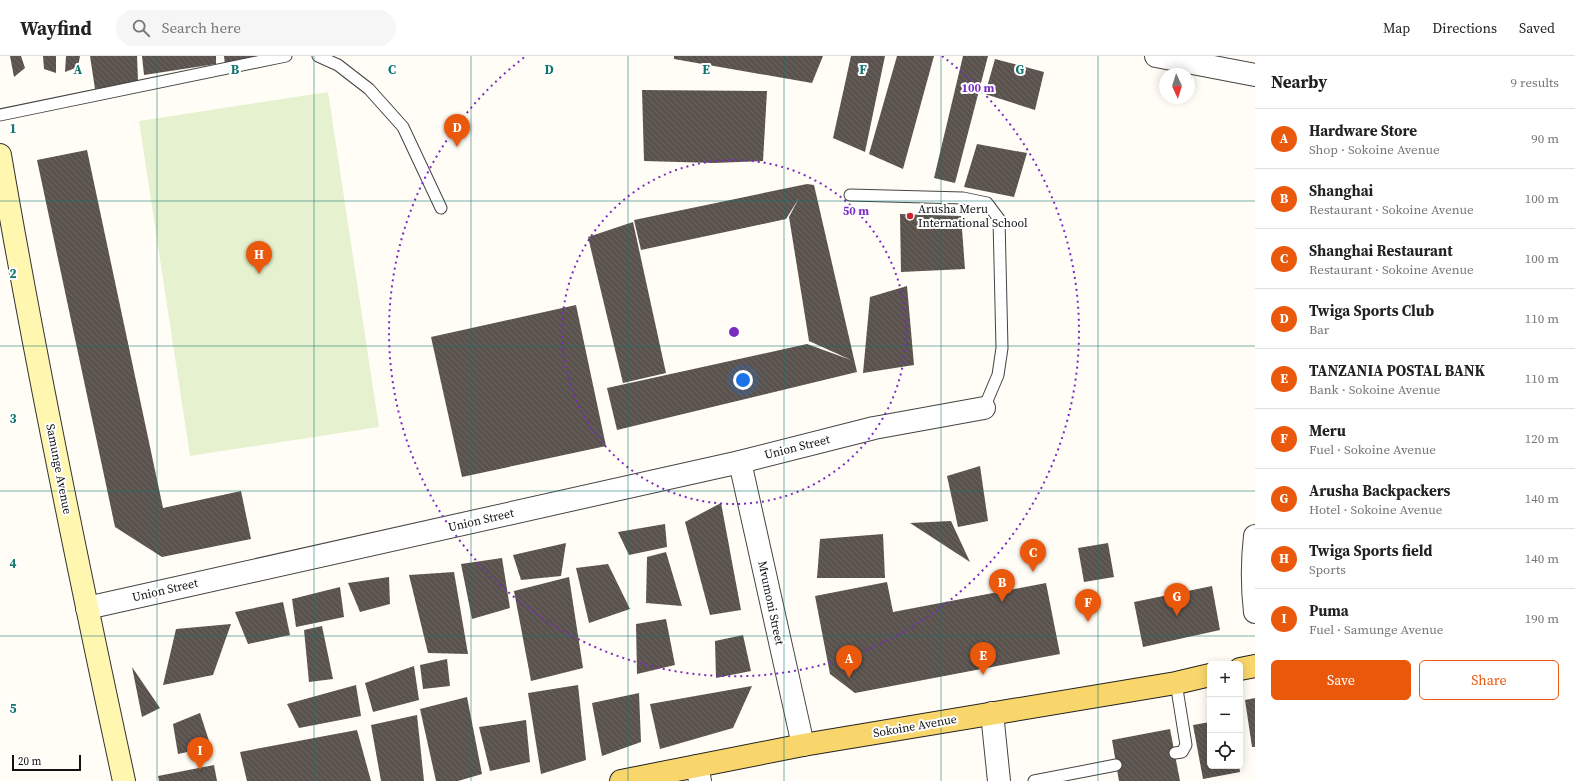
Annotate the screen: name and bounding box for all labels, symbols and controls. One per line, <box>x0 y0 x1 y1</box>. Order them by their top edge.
search box <box>116 10 396 46</box>
text: Wayfind <box>20 15 92 41</box>
icon: search <box>130 17 152 39</box>
text: Search here <box>162 17 241 38</box>
text: Map <box>1383 18 1410 38</box>
text: Directions <box>1432 18 1497 38</box>
text: Saved <box>1519 18 1555 38</box>
text: A <box>74 61 83 78</box>
text: B <box>231 61 240 78</box>
text: C <box>388 61 396 78</box>
text: D <box>544 61 554 78</box>
text: E <box>702 61 710 78</box>
text: F <box>859 61 867 78</box>
text: G <box>1016 61 1025 78</box>
north arrow <box>1159 68 1195 104</box>
text: Nearby <box>1271 70 1327 94</box>
text: 9 results <box>1511 74 1559 91</box>
text: 100 m <box>962 80 995 96</box>
pin: D <box>444 114 470 147</box>
text: 1 <box>9 120 17 137</box>
text: Hardware Store <box>1309 120 1417 141</box>
text: A <box>1280 130 1288 147</box>
text: 90 m <box>1531 130 1559 147</box>
text: Shop · Sokoine Avenue <box>1309 141 1440 158</box>
text: Shanghai <box>1309 180 1373 201</box>
text: B <box>1280 190 1288 207</box>
text: 100 m <box>1525 190 1559 207</box>
place label: Arusha Meru International School <box>918 201 1028 231</box>
text: Restaurant · Sokoine Avenue <box>1309 201 1474 218</box>
text: 50 m <box>843 203 869 219</box>
marker: Arusha Meru International School <box>905 211 915 221</box>
text: Shanghai Restaurant <box>1309 240 1453 261</box>
pin: H <box>246 241 272 274</box>
text: C <box>1280 250 1288 267</box>
text: 100 m <box>1525 250 1559 267</box>
text: Restaurant · Sokoine Avenue <box>1309 261 1474 278</box>
text: 2 <box>9 265 17 282</box>
text: Twiga Sports Club <box>1309 300 1434 321</box>
text: D <box>1279 310 1289 327</box>
text: 110 m <box>1525 310 1559 327</box>
text: Bar <box>1309 321 1329 338</box>
centre of rings <box>727 325 741 339</box>
text: TANZANIA POSTAL BANK <box>1309 360 1485 381</box>
your location <box>733 370 753 390</box>
text: E <box>1280 370 1288 387</box>
text: 110 m <box>1525 370 1559 387</box>
text: Bank · Sokoine Avenue <box>1309 381 1440 398</box>
text: 3 <box>9 410 17 427</box>
text: Meru <box>1309 420 1346 441</box>
street label: Samunge Avenue <box>42 423 76 515</box>
text: F <box>1280 430 1288 447</box>
text: 120 m <box>1525 430 1559 447</box>
street label: Union Street <box>763 431 831 463</box>
text: Fuel · Sokoine Avenue <box>1309 441 1436 458</box>
text: Arusha Backpackers <box>1309 480 1450 501</box>
text: G <box>1280 490 1288 507</box>
text: 140 m <box>1525 490 1559 507</box>
text: Hotel · Sokoine Avenue <box>1309 501 1442 518</box>
street label: Union Street <box>447 505 515 535</box>
pin: C <box>1020 539 1046 572</box>
text: Twiga Sports field <box>1309 540 1432 561</box>
text: H <box>1279 550 1289 567</box>
text: 140 m <box>1525 550 1559 567</box>
text: 4 <box>9 555 17 572</box>
street label: Mvumoni Street <box>754 560 788 647</box>
text: Sports <box>1309 561 1346 578</box>
pin: B <box>989 569 1015 602</box>
street label: Union Street <box>131 575 199 605</box>
pin: G <box>1164 583 1190 616</box>
pin: F <box>1075 589 1101 622</box>
text: Puma <box>1309 600 1349 621</box>
text: I <box>1281 610 1287 627</box>
text: 190 m <box>1525 610 1559 627</box>
text: Fuel · Samunge Avenue <box>1309 621 1443 638</box>
pin: E <box>970 642 996 675</box>
pin: A <box>836 645 862 678</box>
button: Save <box>1271 660 1411 700</box>
button: Share <box>1419 660 1559 700</box>
map controls <box>1207 661 1243 769</box>
button: + <box>1207 661 1243 697</box>
button: − <box>1207 697 1243 733</box>
text: 5 <box>9 700 17 717</box>
street label: Sokoine Avenue <box>872 711 958 741</box>
button: locate <box>1207 733 1243 769</box>
pin: I <box>187 737 213 770</box>
scale bar <box>12 753 81 772</box>
text: 20 m <box>18 754 41 769</box>

